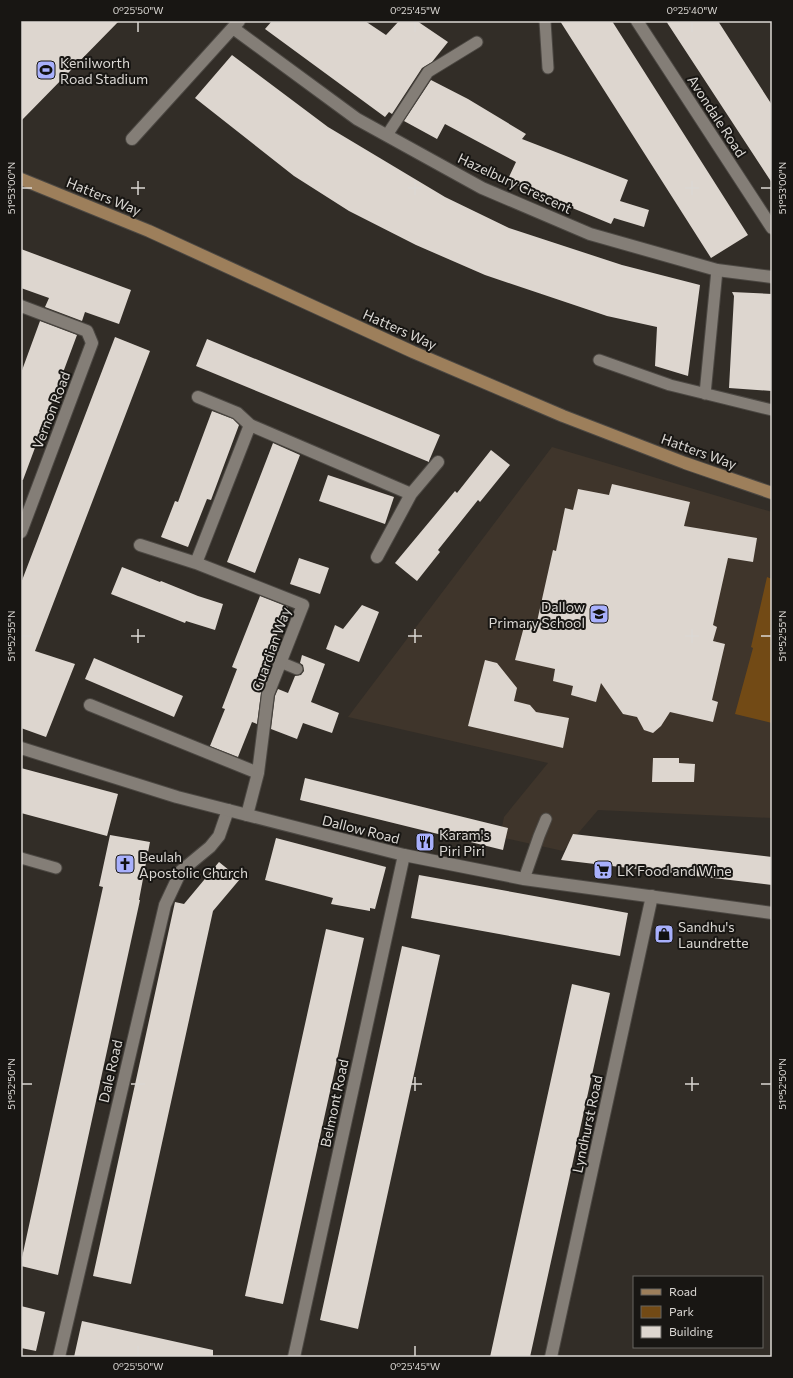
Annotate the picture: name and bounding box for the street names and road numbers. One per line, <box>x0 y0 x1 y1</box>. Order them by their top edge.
street label: Avondale Road <box>684 72 750 160</box>
street label: Hazelbury Crescent <box>455 149 575 217</box>
street label: Hatters Way <box>64 173 144 219</box>
street label: Hatters Way <box>360 305 440 353</box>
street label: Vernon Road <box>28 369 74 451</box>
street label: Hatters Way <box>659 430 739 472</box>
street label: Guardian Way <box>248 605 294 693</box>
street label: Dallow Road <box>320 811 402 847</box>
street label: Dale Road <box>95 1038 125 1104</box>
street label: Belmont Road <box>316 1057 352 1149</box>
street label: Lyndhurst Road <box>568 1074 606 1174</box>

